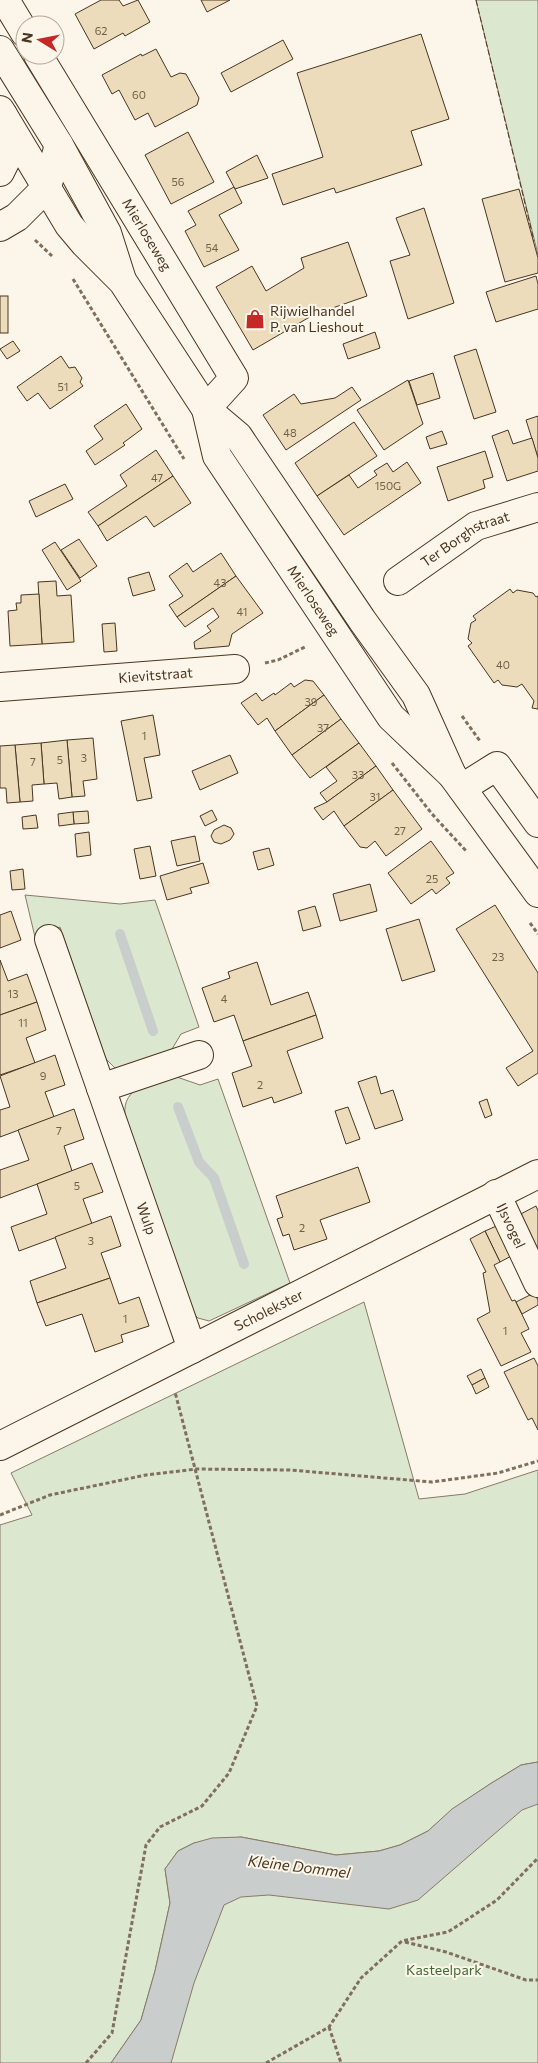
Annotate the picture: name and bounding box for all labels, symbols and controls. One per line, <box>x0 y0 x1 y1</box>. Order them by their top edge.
north arrow <box>15 15 65 65</box>
house number: 62 <box>95 24 107 37</box>
text: N <box>17 31 36 44</box>
house number: 60 <box>132 88 146 101</box>
house number: 56 <box>172 175 185 188</box>
street label: Mierloseweg <box>119 195 176 274</box>
house number: 54 <box>206 241 219 254</box>
place label: Rijwielhandel P. van Lieshout <box>270 302 364 335</box>
shop icon: Rijwielhandel P. van Lieshout <box>244 308 266 330</box>
house number: 51 <box>57 380 69 393</box>
house number: 48 <box>283 426 297 439</box>
house number: 47 <box>151 471 163 484</box>
house number: 150G <box>375 479 401 492</box>
street label: Ter Borghstraat <box>417 507 512 570</box>
street label: Mierloseweg <box>284 562 344 639</box>
house number: 43 <box>214 576 226 589</box>
house number: 41 <box>237 605 247 618</box>
house number: 40 <box>496 658 510 671</box>
street label: Kievitstraat <box>118 663 194 686</box>
house number: 39 <box>305 695 318 708</box>
house number: 37 <box>317 721 329 734</box>
house number: 1 <box>142 729 146 742</box>
house number: 3 <box>81 751 87 764</box>
house number: 5 <box>57 753 63 766</box>
house number: 7 <box>30 755 36 768</box>
house number: 33 <box>352 768 364 781</box>
house number: 31 <box>370 790 380 803</box>
house number: 27 <box>394 824 406 837</box>
house number: 25 <box>426 872 438 885</box>
house number: 23 <box>492 950 504 963</box>
house number: 13 <box>8 987 18 1000</box>
house number: 4 <box>221 992 228 1005</box>
house number: 11 <box>18 1016 28 1029</box>
house number: 9 <box>40 1069 47 1082</box>
house number: 2 <box>257 1078 263 1091</box>
house number: 7 <box>56 1124 62 1137</box>
house number: 5 <box>74 1179 80 1192</box>
street label: Wulp <box>133 1200 160 1237</box>
street label: IJsvogel <box>493 1200 529 1251</box>
house number: 2 <box>299 1221 305 1234</box>
house number: 3 <box>88 1234 94 1247</box>
street label: Scholekster <box>231 1285 306 1334</box>
house number: 1 <box>123 1312 127 1325</box>
house number: 1 <box>503 1324 507 1337</box>
water label: Kleine Dommel <box>247 1851 352 1881</box>
park label: Kasteelpark <box>406 1961 482 1978</box>

